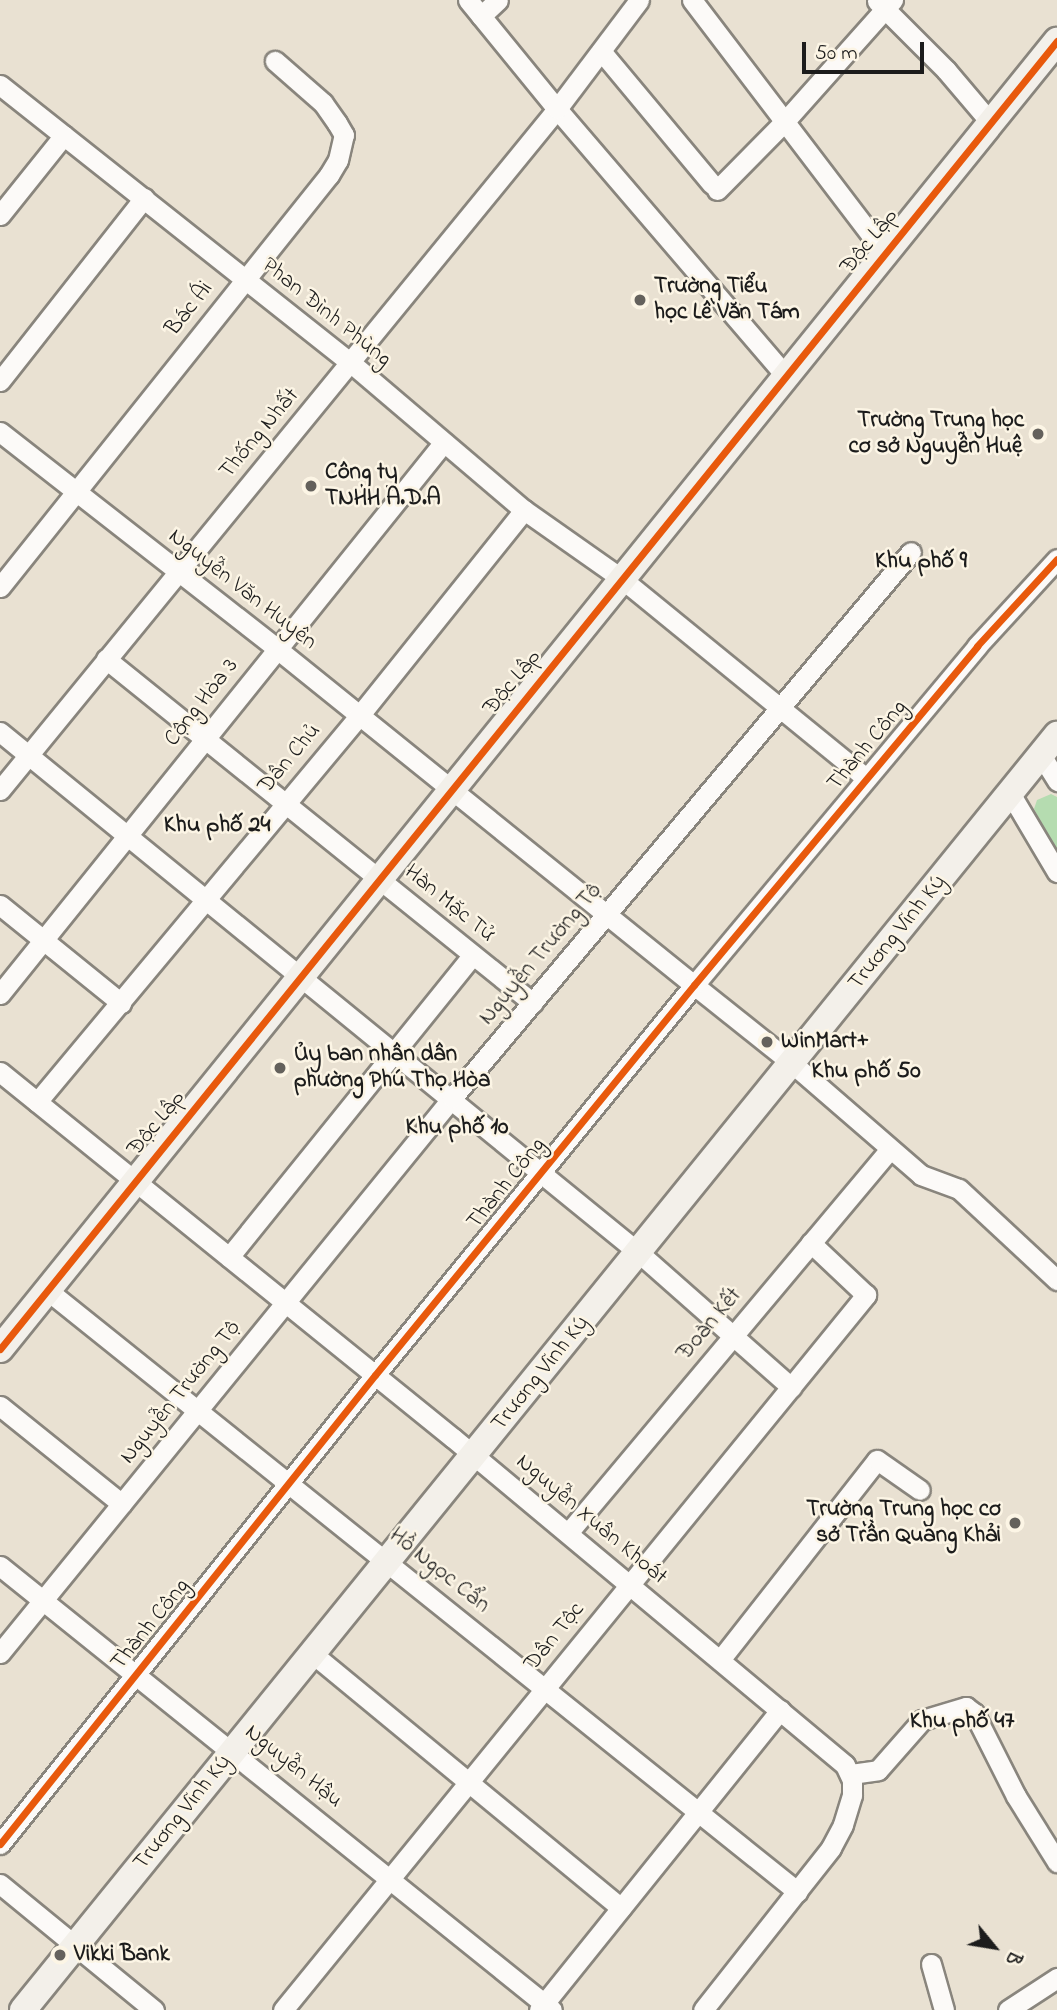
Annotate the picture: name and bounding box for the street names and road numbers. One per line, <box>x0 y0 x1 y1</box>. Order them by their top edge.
street label: Độc Lập <box>835 204 905 280</box>
street label: Phan Đình Phùng <box>256 252 396 374</box>
street label: Bác Ái <box>160 276 220 342</box>
street label: Thống Nhất <box>214 383 306 485</box>
street label: Nguyễn Văn Huyên <box>162 523 322 657</box>
street label: Độc Lập <box>478 645 548 721</box>
street label: Cộng Hòa 3 <box>159 653 245 753</box>
street label: Thành Công <box>822 695 914 797</box>
street label: Dân Chủ <box>253 718 327 800</box>
street label: Hàn Mặc Tử <box>398 859 500 949</box>
street label: Trương Vĩnh Ký <box>843 870 953 996</box>
street label: Nguyễn Trường Tộ <box>474 879 608 1031</box>
street label: Độc Lập <box>122 1086 192 1162</box>
street label: Thành Công <box>462 1133 552 1235</box>
street label: Đoàn Kết <box>672 1283 748 1367</box>
street label: Trương Vĩnh Ký <box>486 1311 596 1437</box>
street label: Nguyễn Trường Tộ <box>115 1316 247 1470</box>
street label: Nguyễn Xuân Khoát <box>510 1449 672 1591</box>
street label: Hồ Ngọc Cẩn <box>383 1522 495 1620</box>
street label: Thành Công <box>106 1574 196 1676</box>
street label: Dân Tộc <box>519 1597 591 1677</box>
street label: Nguyễn Hậu <box>238 1719 348 1815</box>
street label: Trương Vĩnh Ký <box>128 1750 238 1876</box>

